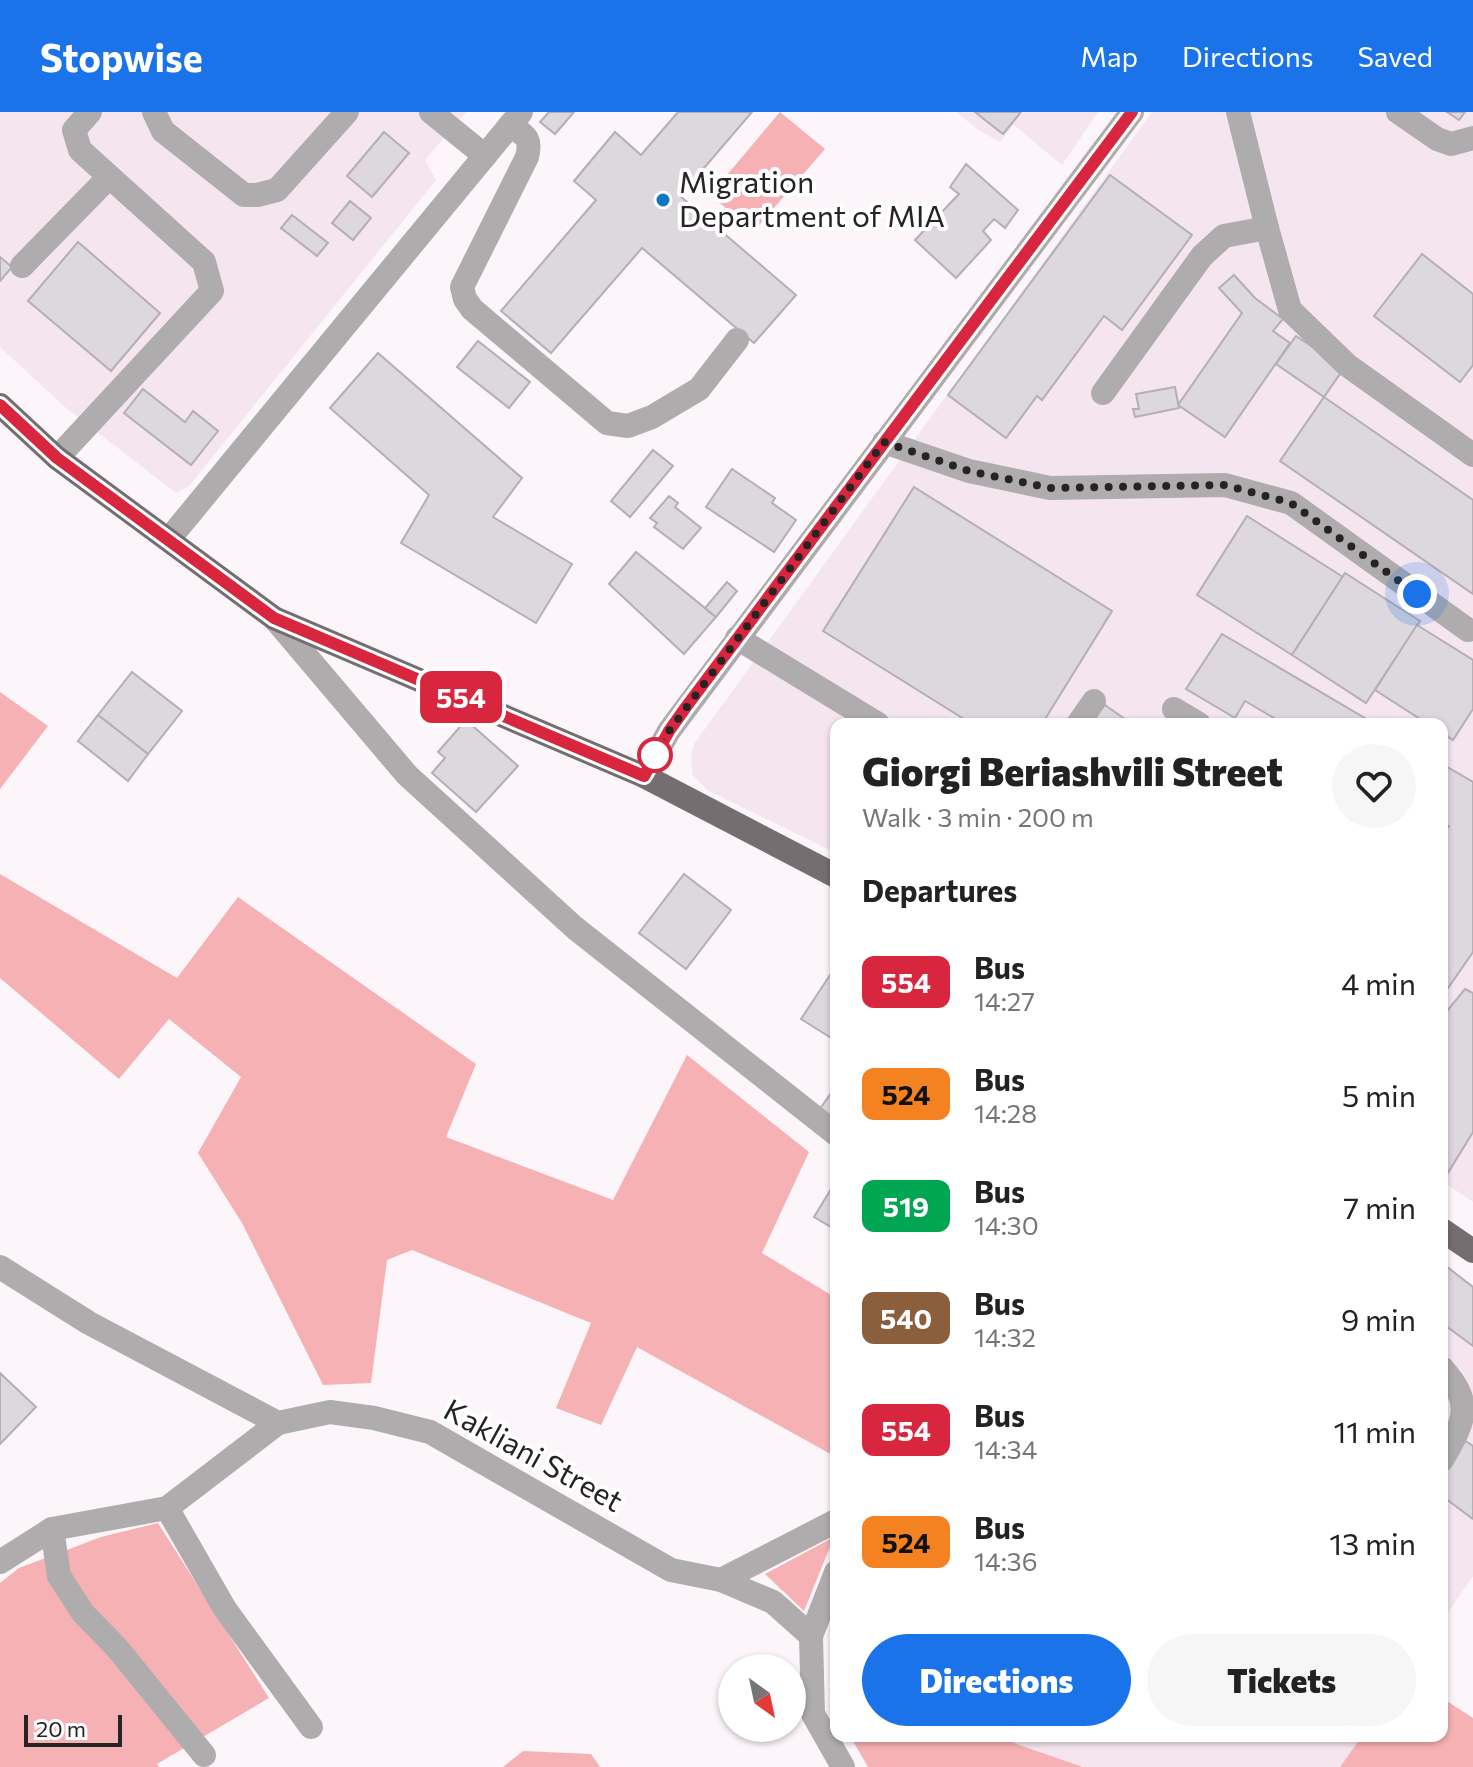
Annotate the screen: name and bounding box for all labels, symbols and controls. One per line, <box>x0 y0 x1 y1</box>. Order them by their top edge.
text: Stopwise <box>40 33 203 80</box>
text: Map <box>1080 39 1138 73</box>
text: Directions <box>1182 39 1313 73</box>
text: Saved <box>1357 39 1433 73</box>
place label: Migration Department of MIA <box>679 162 945 233</box>
marker: Migration Department of MIA <box>654 191 672 209</box>
your location <box>1397 574 1437 614</box>
line badge: 554 <box>415 671 507 723</box>
text: 554 <box>436 680 486 714</box>
unlabelled marker <box>638 738 672 772</box>
button: heart <box>1332 744 1416 828</box>
text: Giorgi Beriashvili Street <box>862 747 1283 794</box>
text: Walk · 3 min · 200 m <box>862 801 1094 832</box>
text: Departures <box>862 871 1017 908</box>
text: Bus <box>974 948 1025 985</box>
text: 4 min <box>1341 964 1416 1001</box>
text: 554 <box>881 965 931 999</box>
text: 14:27 <box>974 985 1035 1016</box>
text: Bus <box>974 1060 1025 1097</box>
text: 5 min <box>1342 1076 1416 1113</box>
text: 524 <box>881 1077 931 1111</box>
text: 14:28 <box>974 1097 1037 1128</box>
text: Bus <box>974 1172 1025 1209</box>
text: 7 min <box>1343 1188 1416 1225</box>
text: 519 <box>883 1189 929 1223</box>
text: 14:30 <box>974 1209 1039 1240</box>
text: Bus <box>974 1284 1025 1321</box>
text: 9 min <box>1341 1300 1416 1337</box>
text: 540 <box>880 1301 932 1335</box>
text: 14:32 <box>974 1321 1036 1352</box>
street label: Kakliani Street <box>438 1390 630 1518</box>
text: Bus <box>974 1396 1025 1433</box>
text: 11 min <box>1334 1412 1416 1449</box>
text: 554 <box>881 1413 931 1447</box>
text: 14:34 <box>974 1433 1037 1464</box>
text: Bus <box>974 1508 1025 1545</box>
text: 13 min <box>1329 1524 1416 1561</box>
text: 524 <box>881 1525 931 1559</box>
text: 14:36 <box>974 1545 1037 1576</box>
button: Directions <box>862 1634 1131 1726</box>
button: Tickets <box>1147 1634 1416 1726</box>
north arrow <box>718 1654 806 1742</box>
map controls <box>718 1654 806 1742</box>
scale bar <box>24 1711 122 1747</box>
text: 20 m <box>36 1715 86 1742</box>

